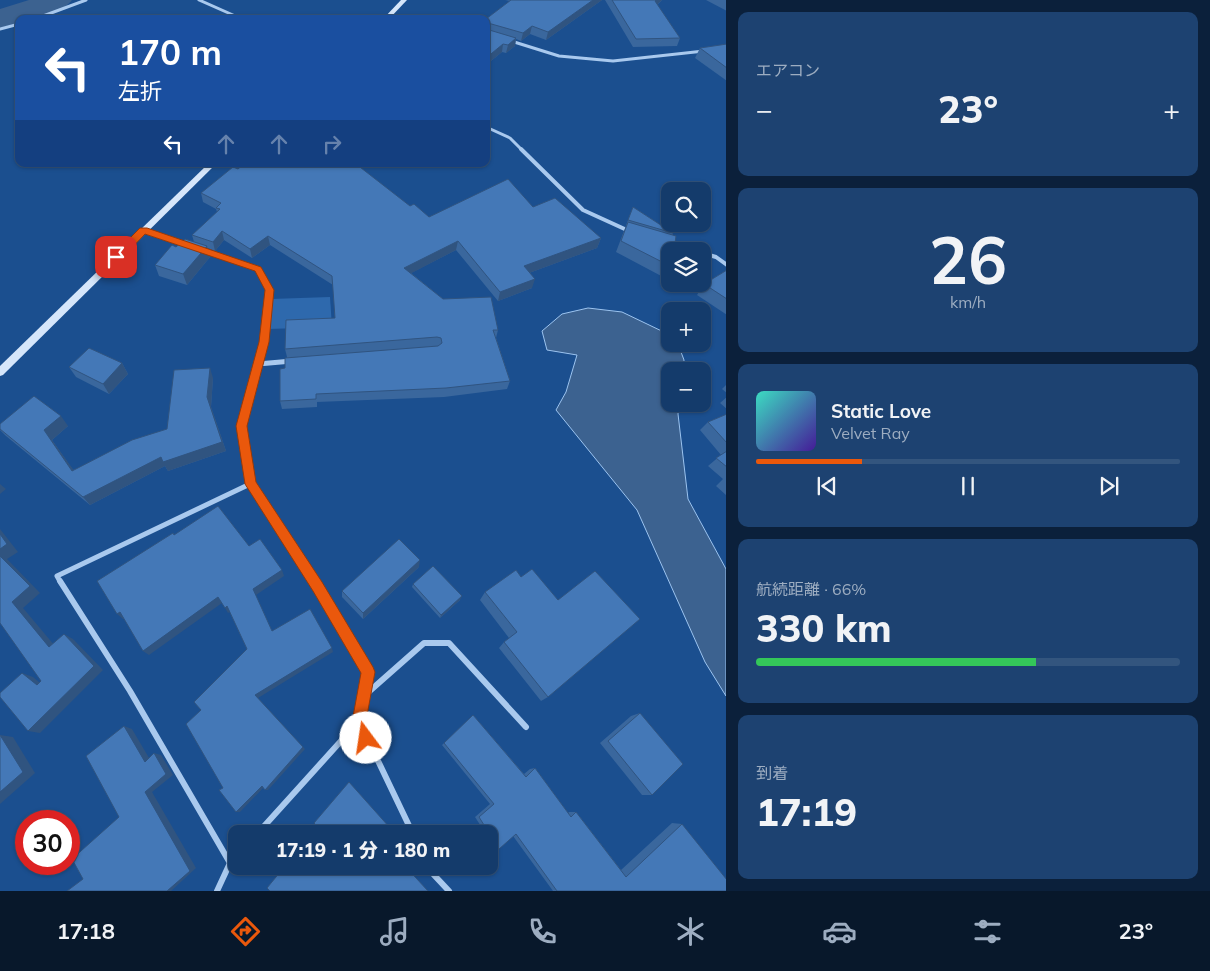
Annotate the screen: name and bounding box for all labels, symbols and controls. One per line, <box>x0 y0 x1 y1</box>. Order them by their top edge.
text: 170 m <box>118 30 222 74</box>
icon: left <box>35 35 100 100</box>
text: エアコン <box>756 60 820 80</box>
text: 左折 <box>118 77 162 105</box>
text: 23° <box>938 85 998 133</box>
text: − <box>756 92 773 127</box>
text: + <box>1163 92 1180 127</box>
icon: left <box>159 130 187 158</box>
icon: ahead <box>212 130 240 158</box>
icon: ahead <box>265 130 293 158</box>
icon: right <box>318 130 346 158</box>
map controls <box>661 182 711 412</box>
button: search <box>661 182 711 232</box>
text: 26 <box>929 219 1007 300</box>
pin <box>95 236 137 278</box>
button: layers <box>661 242 711 292</box>
icon: arrive <box>102 243 130 271</box>
text: km/h <box>950 292 986 312</box>
button: + <box>661 302 711 352</box>
button: − <box>661 362 711 412</box>
text: Static Love <box>831 399 931 423</box>
text: Velvet Ray <box>831 423 910 443</box>
icon: previous <box>813 472 841 500</box>
icon: pause <box>954 472 982 500</box>
icon: next <box>1095 472 1123 500</box>
text: 航続距離 · 66% <box>756 579 866 599</box>
text: 330 km <box>756 604 892 652</box>
position arrow <box>339 711 391 763</box>
text: 到着 <box>756 763 788 783</box>
text: 17:19 <box>756 788 857 836</box>
speed limit sign: 30 <box>15 810 80 875</box>
text: 17:19 · 1 分 · 180 m <box>276 838 450 862</box>
icon: directions <box>228 914 263 949</box>
icon: music <box>377 914 412 949</box>
icon: phone <box>525 914 560 949</box>
icon: climate <box>673 914 708 949</box>
icon: car <box>822 914 857 949</box>
icon: filters <box>970 914 1005 949</box>
text: 17:18 <box>57 917 115 945</box>
text: 23° <box>1118 917 1153 945</box>

